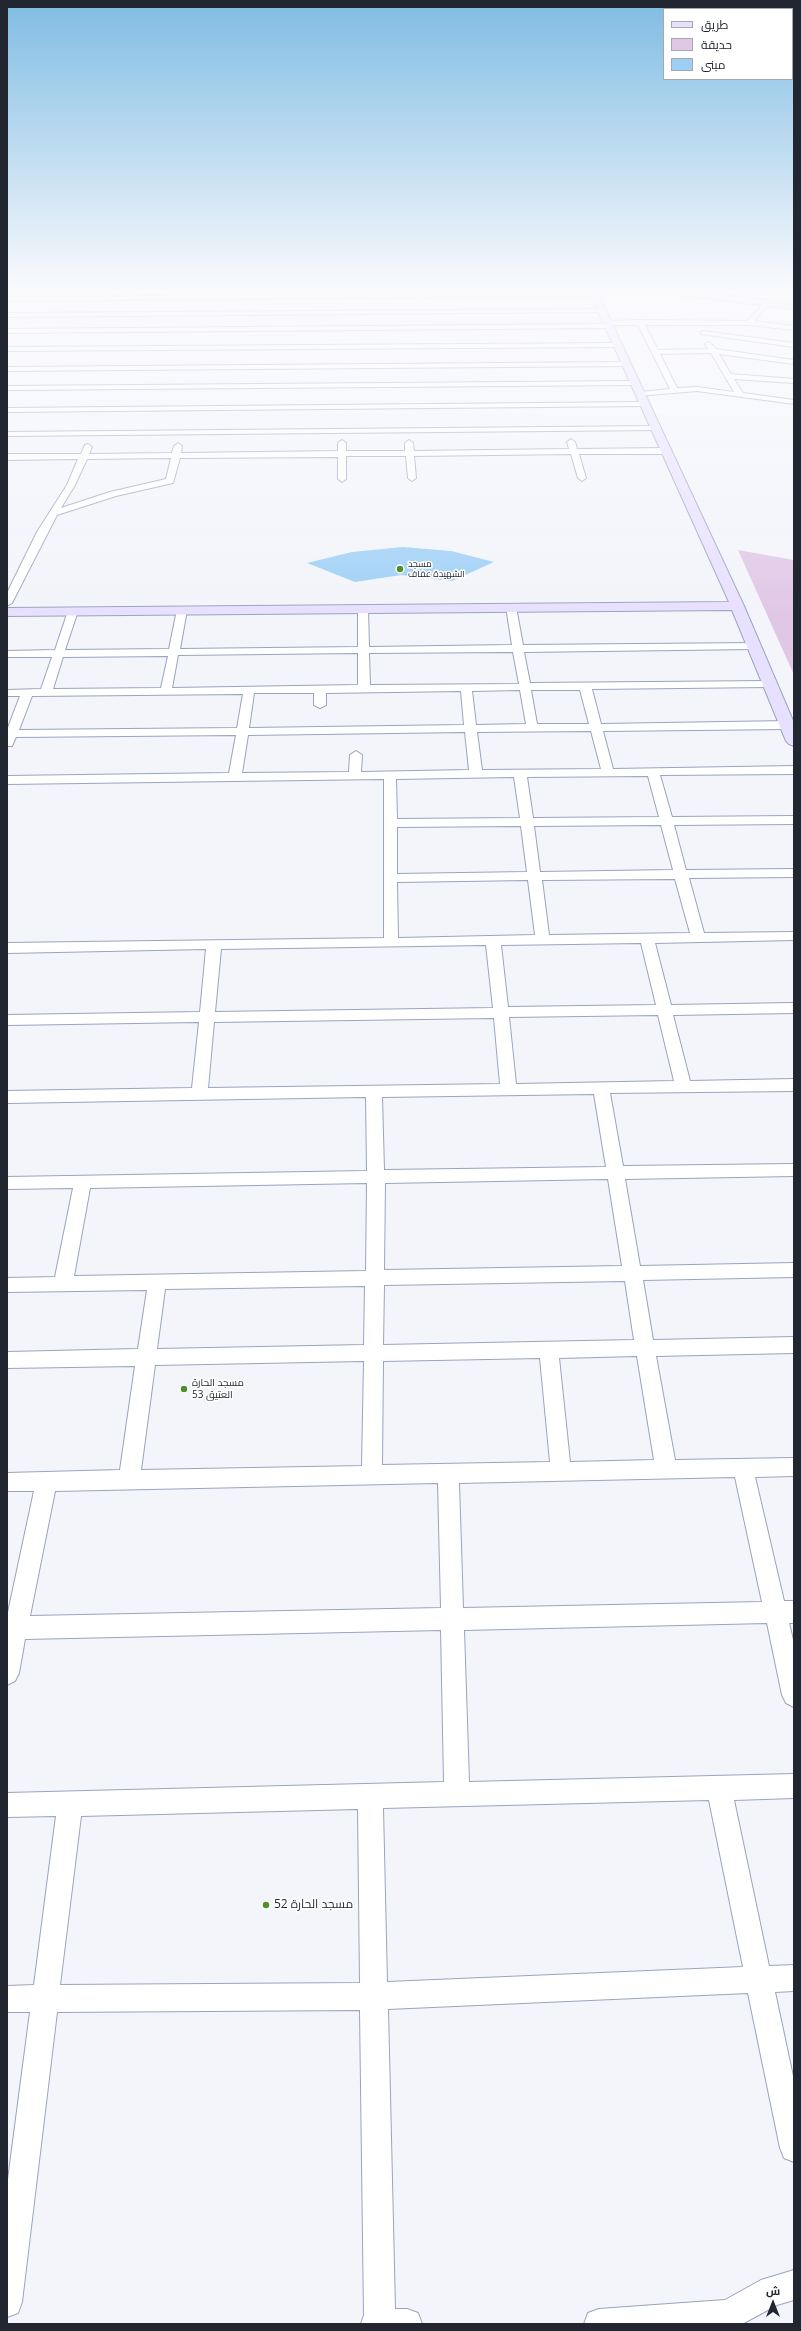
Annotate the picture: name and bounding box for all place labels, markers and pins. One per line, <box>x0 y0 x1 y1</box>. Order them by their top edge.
place label: مسجد الشهيدة عفاف <box>408 559 465 580</box>
marker: مسجد الشهيدة عفاف <box>395 564 405 574</box>
place label: مسجد الحارة 53 العتيق <box>192 1377 244 1400</box>
marker: مسجد الحارة 53 العتيق <box>179 1384 189 1394</box>
place label: مسجد الحارة 52 <box>274 1898 353 1912</box>
marker: مسجد الحارة 52 <box>261 1900 271 1910</box>

